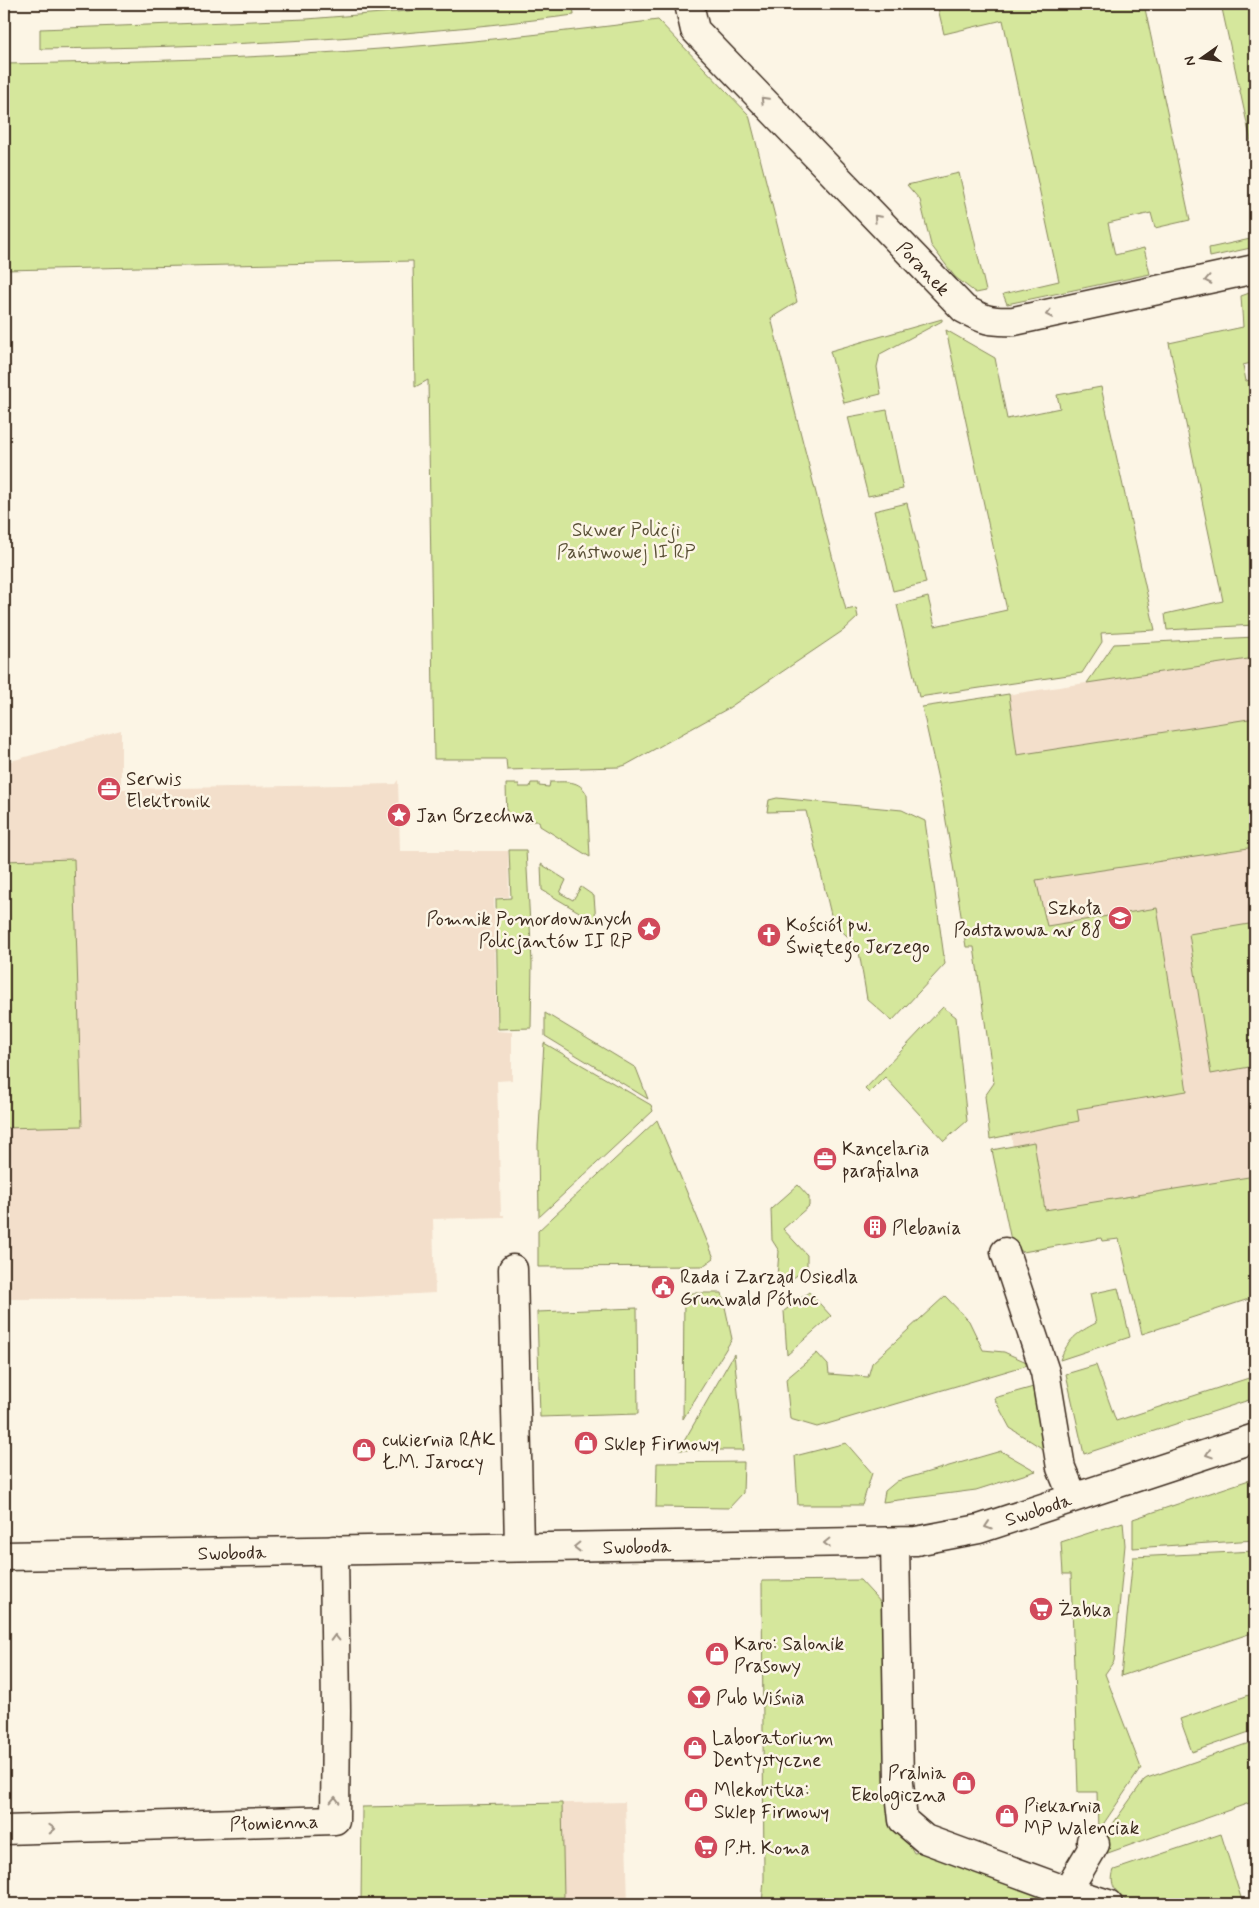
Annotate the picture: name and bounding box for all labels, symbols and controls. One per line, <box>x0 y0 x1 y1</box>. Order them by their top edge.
north arrow <box>1176 32 1226 82</box>
text: N <box>1180 54 1200 68</box>
one-way arrow <box>761 97 770 106</box>
one-way arrow <box>873 214 882 223</box>
street label: Poranek <box>891 236 955 302</box>
one-way arrow <box>1203 274 1212 284</box>
one-way arrow <box>1044 308 1053 319</box>
park label: Skwer Policji Państwowej II RP <box>557 518 695 566</box>
place label: Serwis Elektronik <box>126 767 211 814</box>
office icon: Serwis Elektronik <box>96 776 122 802</box>
place icon: Jan Brzechwa <box>386 802 412 828</box>
place label: Jan Brzechwa <box>416 804 534 829</box>
place label: Szkoła Podstawowa nr 88 <box>954 896 1102 943</box>
school or university icon: Szkoła Podstawowa nr 88 <box>1107 905 1133 931</box>
place label: Pomnik Pomordowanych Policjantów II RP <box>427 907 632 955</box>
place label: Kościół pw. Świętego Jerzego <box>786 913 930 963</box>
place icon: Pomnik Pomordowanych Policjantów II RP <box>636 916 662 942</box>
church icon: Kościół pw. Świętego Jerzego <box>756 922 782 948</box>
place label: Kancelaria parafialna <box>842 1137 929 1184</box>
office icon: Kancelaria parafialna <box>812 1146 838 1172</box>
building icon: Plebania <box>862 1214 888 1240</box>
place label: Plebania <box>892 1216 961 1241</box>
place label: Rada i Zarząd Osiedla Grunwald Północ <box>680 1265 858 1312</box>
public building icon: Rada i Zarząd Osiedla Grunwald Północ <box>650 1274 676 1300</box>
place label: cukiernia RAK Ł.M. Jaroccy <box>382 1428 495 1476</box>
shop icon: Sklep Firmowy <box>573 1430 599 1456</box>
place label: Sklep Firmowy <box>604 1432 719 1457</box>
shop icon: cukiernia RAK Ł.M. Jaroccy <box>351 1437 377 1463</box>
one-way arrow <box>1205 1448 1214 1458</box>
street label: Swoboda <box>1002 1488 1076 1533</box>
one-way arrow <box>984 1520 993 1530</box>
street label: Swoboda <box>602 1534 672 1561</box>
one-way arrow <box>823 1538 830 1548</box>
street label: Swoboda <box>197 1540 267 1567</box>
one-way arrow <box>573 1542 580 1552</box>
supermarket icon: Żabka <box>1028 1596 1054 1622</box>
place label: Żabka <box>1058 1598 1111 1623</box>
place label: Karo: Salonik Prasowy <box>734 1632 844 1679</box>
one-way arrow <box>330 1634 340 1642</box>
shop icon: Karo: Salonik Prasowy <box>704 1641 730 1667</box>
bar icon: Pub Wiśnia <box>686 1684 712 1710</box>
place label: Pub Wiśnia <box>716 1686 805 1711</box>
place label: Laboratorium Dentystyczne <box>712 1726 834 1774</box>
shop icon: Laboratorium Dentystyczne <box>682 1735 708 1761</box>
place label: Pralnia Ekologiczna <box>851 1761 947 1810</box>
shop icon: Pralnia Ekologiczna <box>951 1770 977 1796</box>
place label: Mlekovitka: Sklep Firmowy <box>714 1778 829 1825</box>
shop icon: Mlekovitka: Sklep Firmowy <box>683 1787 709 1813</box>
place label: Piekarnia MP Walenciak <box>1024 1794 1140 1841</box>
one-way arrow <box>330 1796 340 1804</box>
shop icon: Piekarnia MP Walenciak <box>994 1803 1020 1829</box>
street label: Płomienna <box>229 1809 319 1838</box>
one-way arrow <box>49 1823 57 1834</box>
supermarket icon: P.H. Koma <box>693 1834 719 1860</box>
place label: P.H. Koma <box>724 1836 810 1861</box>

